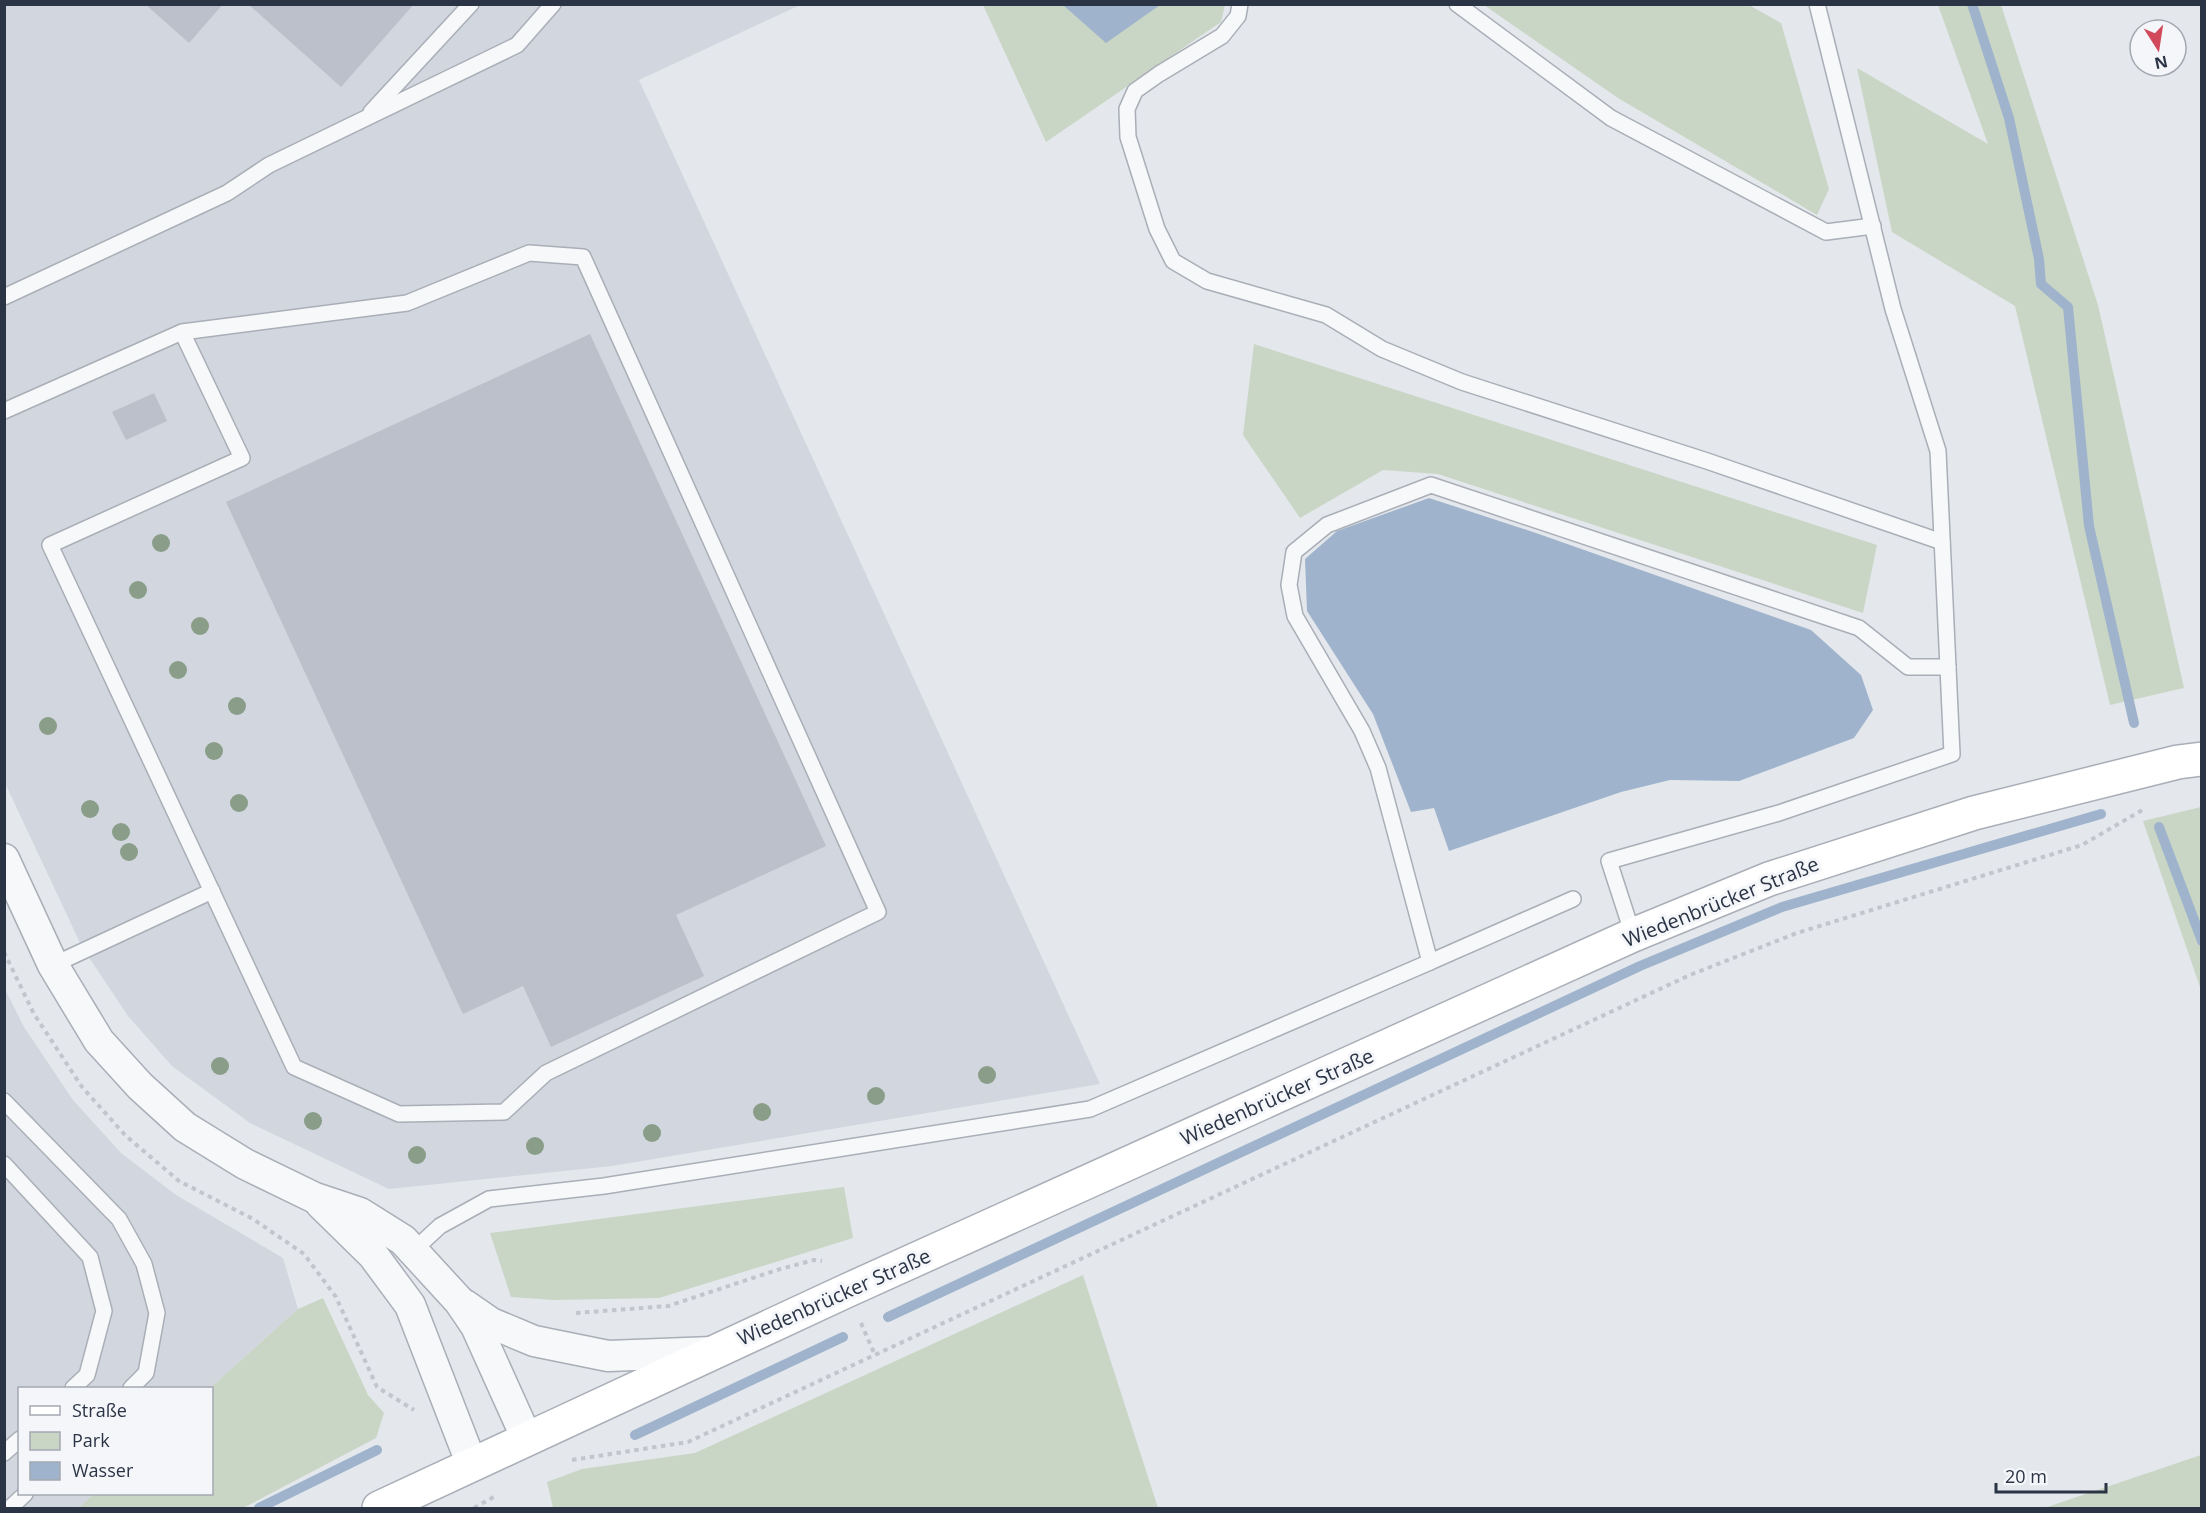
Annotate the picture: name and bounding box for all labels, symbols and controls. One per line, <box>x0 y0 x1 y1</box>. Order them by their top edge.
north arrow <box>2128 18 2188 78</box>
text: N <box>2152 51 2170 75</box>
street label: Wiedenbrücker Straße <box>1619 850 1823 953</box>
street label: Wiedenbrücker Straße <box>1176 1042 1378 1151</box>
street label: Wiedenbrücker Straße <box>733 1242 935 1351</box>
legend <box>18 1387 213 1495</box>
text: Straße <box>72 1398 127 1422</box>
text: Park <box>72 1428 110 1452</box>
scale bar <box>1996 1456 2106 1494</box>
text: Wasser <box>72 1458 134 1482</box>
text: 20 m <box>2005 1464 2047 1488</box>

